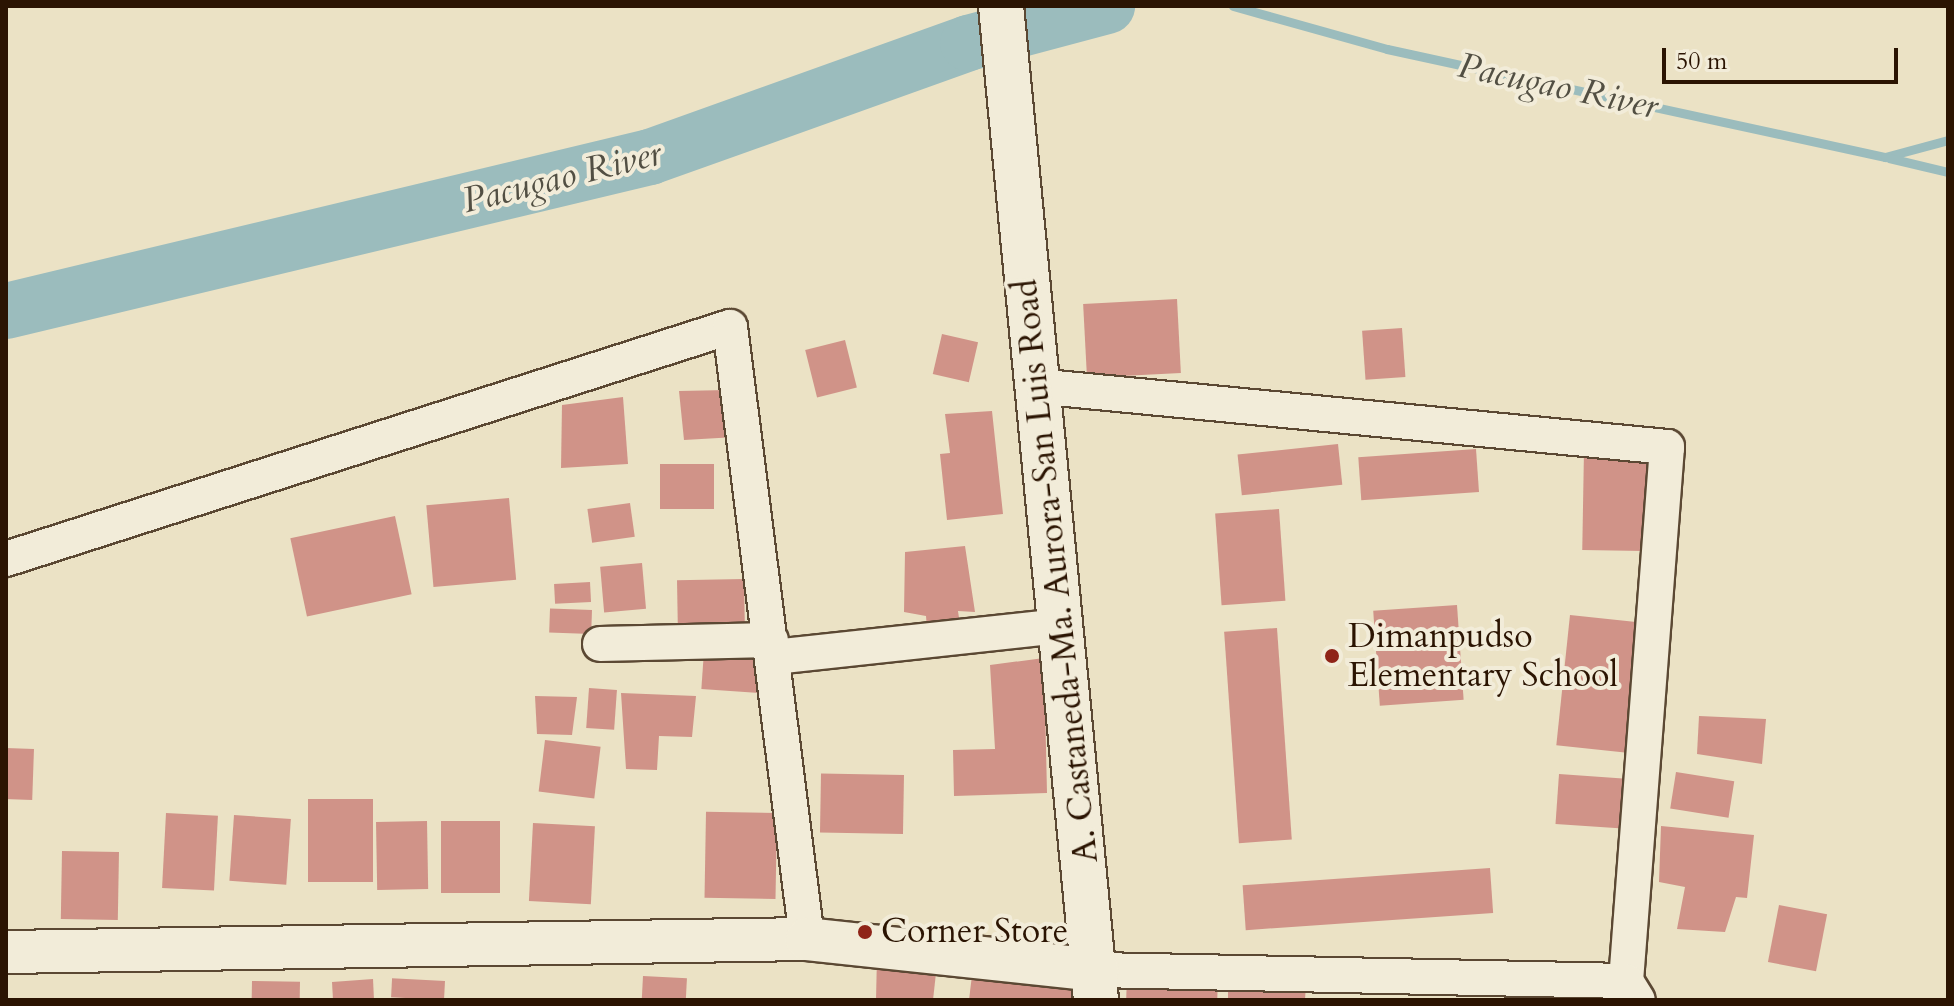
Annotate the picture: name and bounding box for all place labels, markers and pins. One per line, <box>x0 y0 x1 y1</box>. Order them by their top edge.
place label: Dimanpudso Elementary School <box>1348 616 1618 696</box>
marker: Dimanpudso Elementary School <box>1323 647 1341 665</box>
place label: Corner Store <box>881 912 1068 952</box>
marker: Corner Store <box>856 923 874 941</box>

